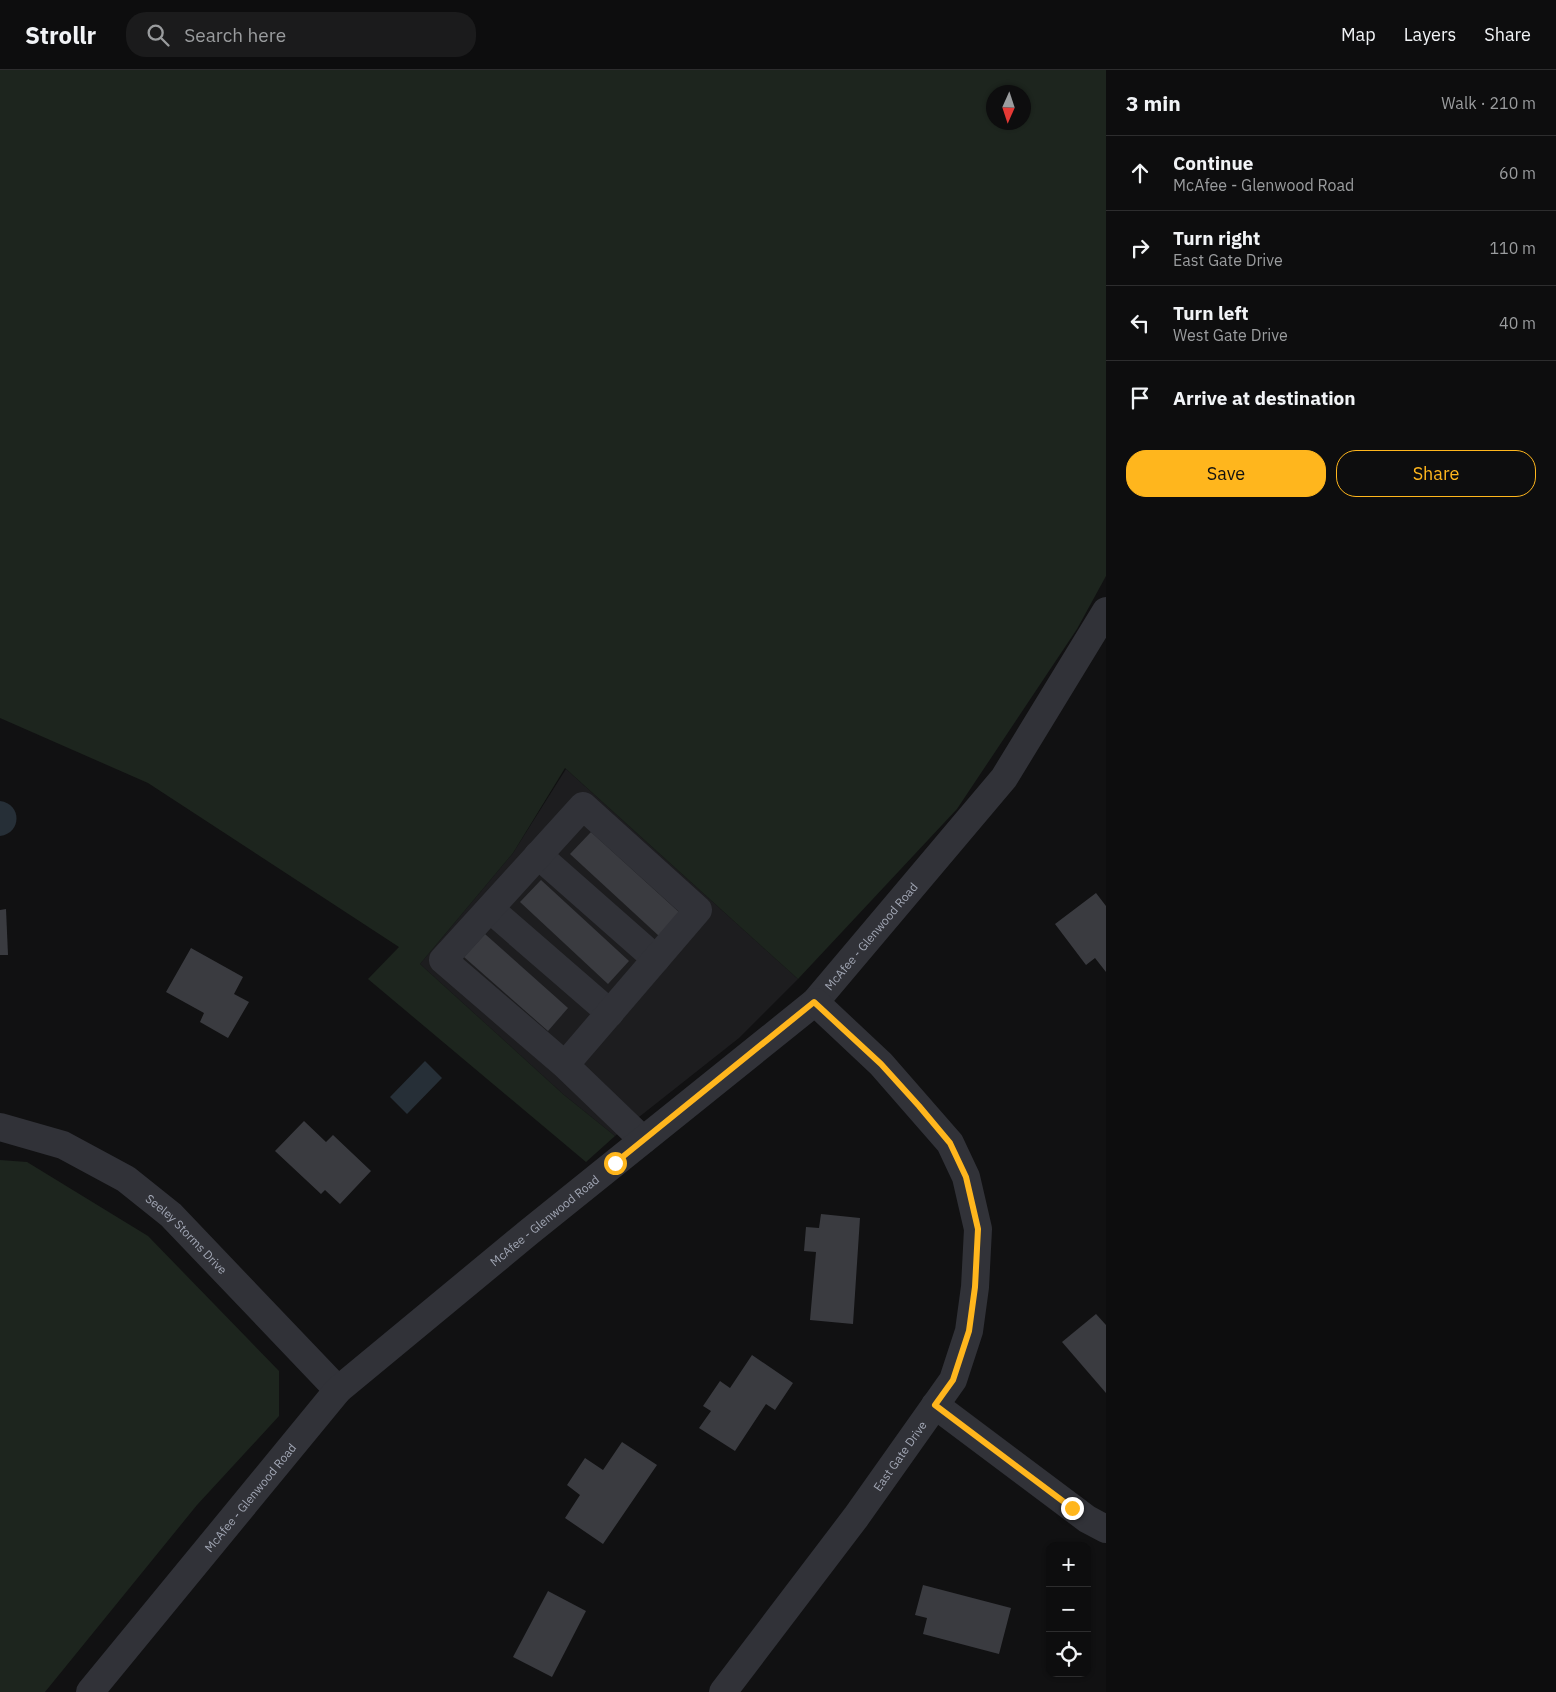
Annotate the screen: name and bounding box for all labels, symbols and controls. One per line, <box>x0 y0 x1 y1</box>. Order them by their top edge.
search box <box>126 12 476 57</box>
text: Strollr <box>25 19 96 51</box>
icon: search <box>144 21 172 49</box>
text: Search here <box>184 23 286 47</box>
text: Map <box>1341 23 1376 46</box>
text: Layers <box>1404 23 1456 46</box>
text: Share <box>1484 23 1531 46</box>
north arrow <box>986 85 1031 130</box>
text: 3 min <box>1126 89 1181 117</box>
text: Walk · 210 m <box>1441 93 1536 113</box>
text: Continue <box>1173 151 1253 175</box>
icon: ahead <box>1126 159 1154 187</box>
text: 60 m <box>1499 163 1536 183</box>
text: McAfee - Glenwood Road <box>1173 175 1354 195</box>
text: Turn right <box>1173 226 1260 250</box>
icon: right <box>1126 234 1154 262</box>
text: 110 m <box>1489 238 1536 258</box>
text: East Gate Drive <box>1173 250 1283 270</box>
text: Turn left <box>1173 301 1249 325</box>
icon: left <box>1126 309 1154 337</box>
text: 40 m <box>1499 313 1536 333</box>
text: West Gate Drive <box>1173 325 1288 345</box>
icon: arrive <box>1126 384 1154 412</box>
text: Arrive at destination <box>1173 386 1356 410</box>
button: Save <box>1126 450 1326 497</box>
button: Share <box>1336 450 1536 497</box>
street label: McAfee - Glenwood Road <box>821 879 920 993</box>
route start <box>604 1152 627 1175</box>
street label: McAfee - Glenwood Road <box>487 1171 602 1269</box>
street label: Seeley Storms Drive <box>143 1191 231 1277</box>
street label: East Gate Drive <box>869 1417 930 1494</box>
street label: McAfee - Glenwood Road <box>201 1440 299 1555</box>
route end <box>1061 1497 1084 1520</box>
map controls <box>1046 1542 1091 1677</box>
button: + <box>1046 1542 1091 1587</box>
button: − <box>1046 1587 1091 1632</box>
button: locate <box>1046 1632 1091 1677</box>

